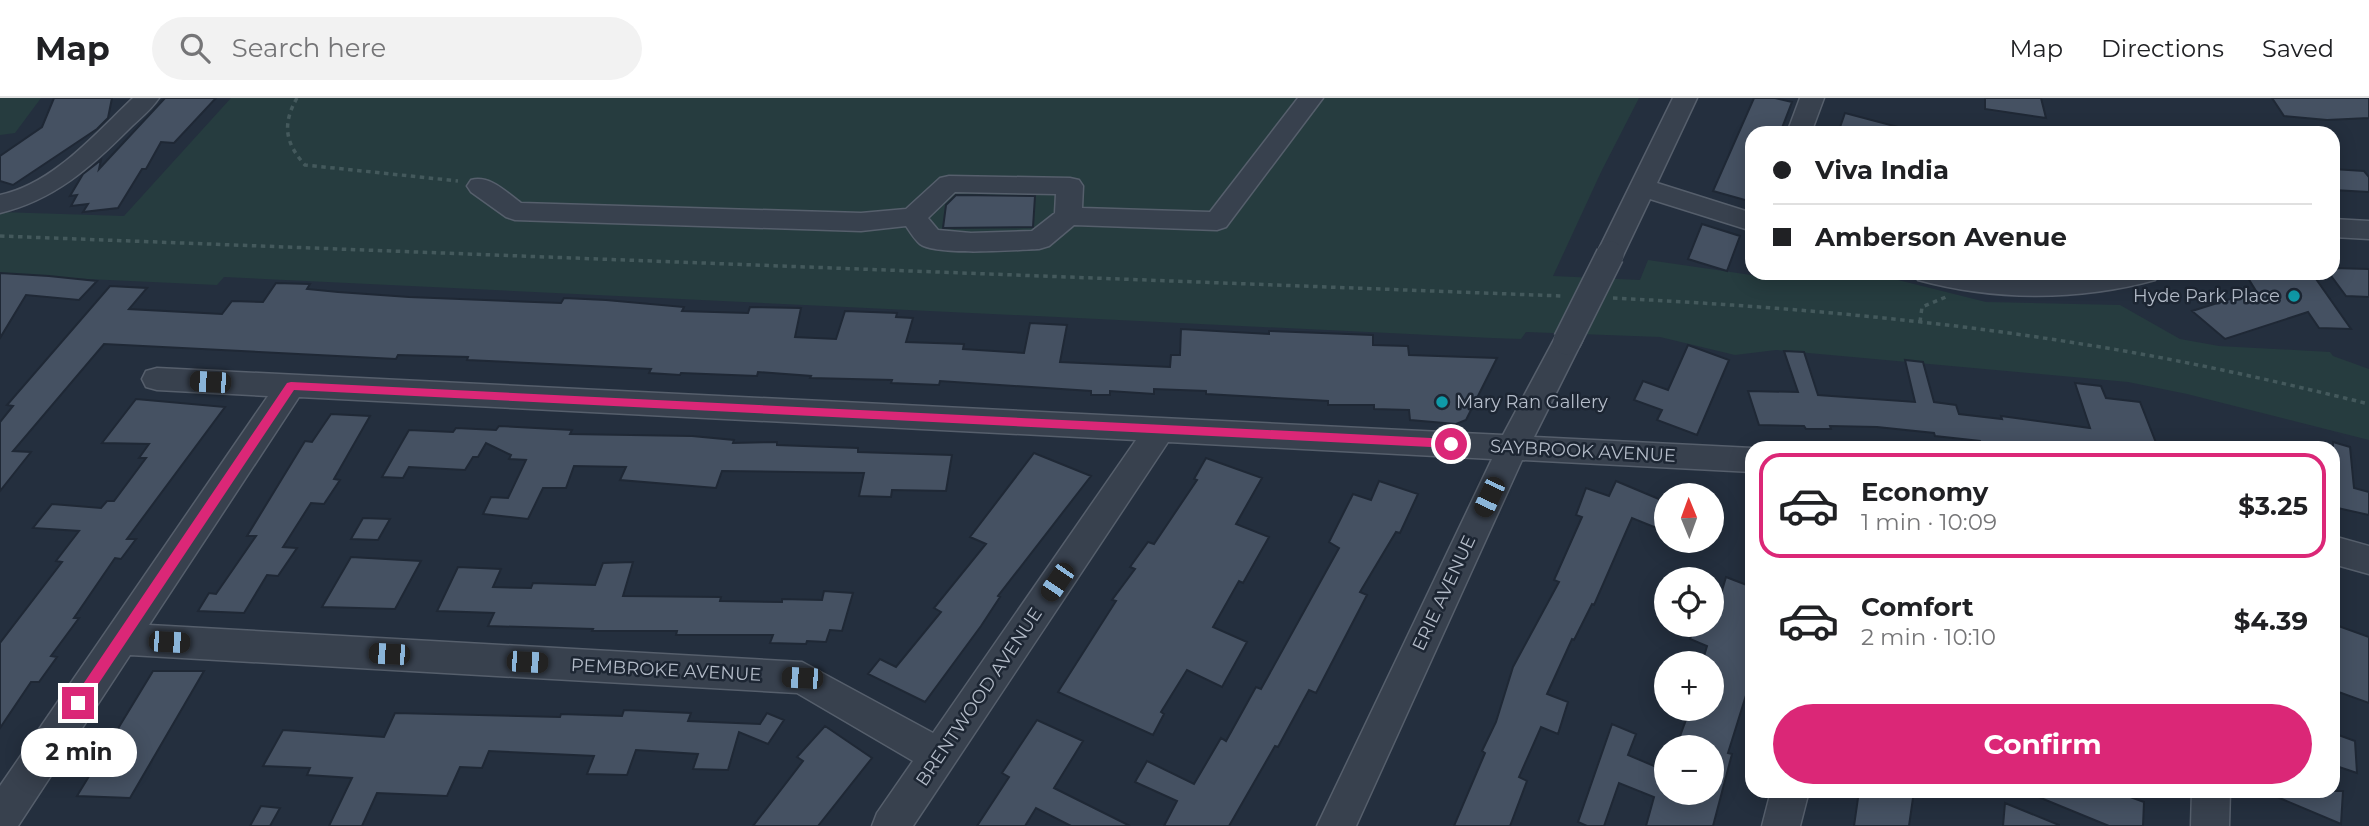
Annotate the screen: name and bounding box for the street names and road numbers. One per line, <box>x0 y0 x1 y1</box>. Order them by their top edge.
street label: SAYBROOK AVENUE <box>1489 435 1677 467</box>
street label: ERIE AVENUE <box>1408 532 1480 654</box>
street label: BRENTWOOD AVENUE <box>911 604 1047 790</box>
street label: PEMBROKE AVENUE <box>570 654 762 686</box>

